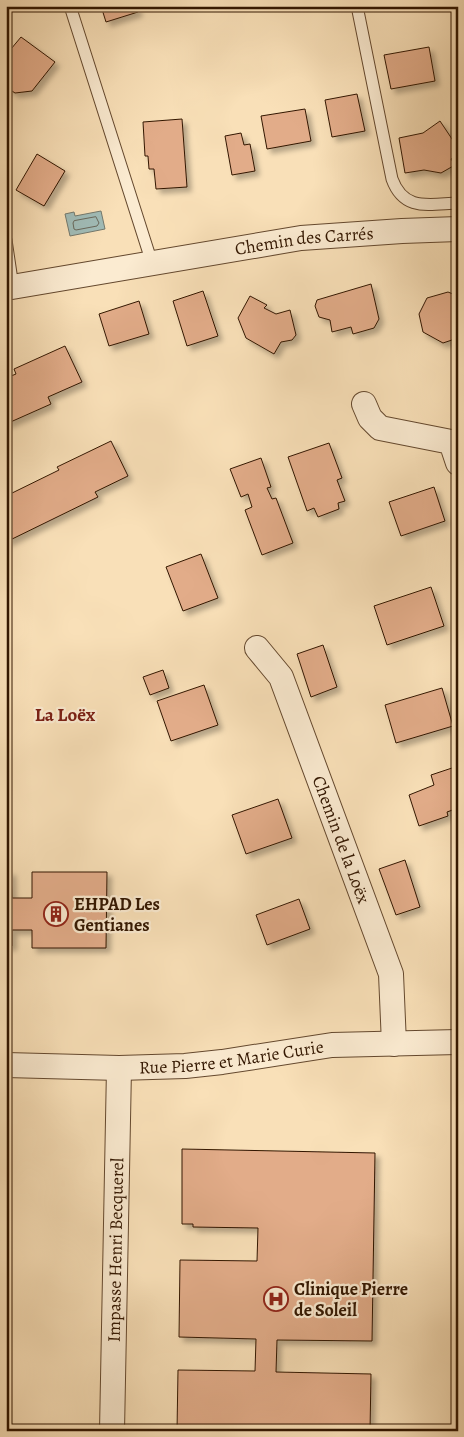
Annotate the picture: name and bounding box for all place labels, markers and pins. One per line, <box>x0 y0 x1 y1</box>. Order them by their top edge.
place label: EHPAD Les Gentianes <box>74 892 160 937</box>
building icon: EHPAD Les Gentianes <box>43 901 69 927</box>
place label: Clinique Pierre de Soleil <box>294 1277 408 1322</box>
hospital icon: Clinique Pierre de Soleil <box>263 1286 289 1312</box>

